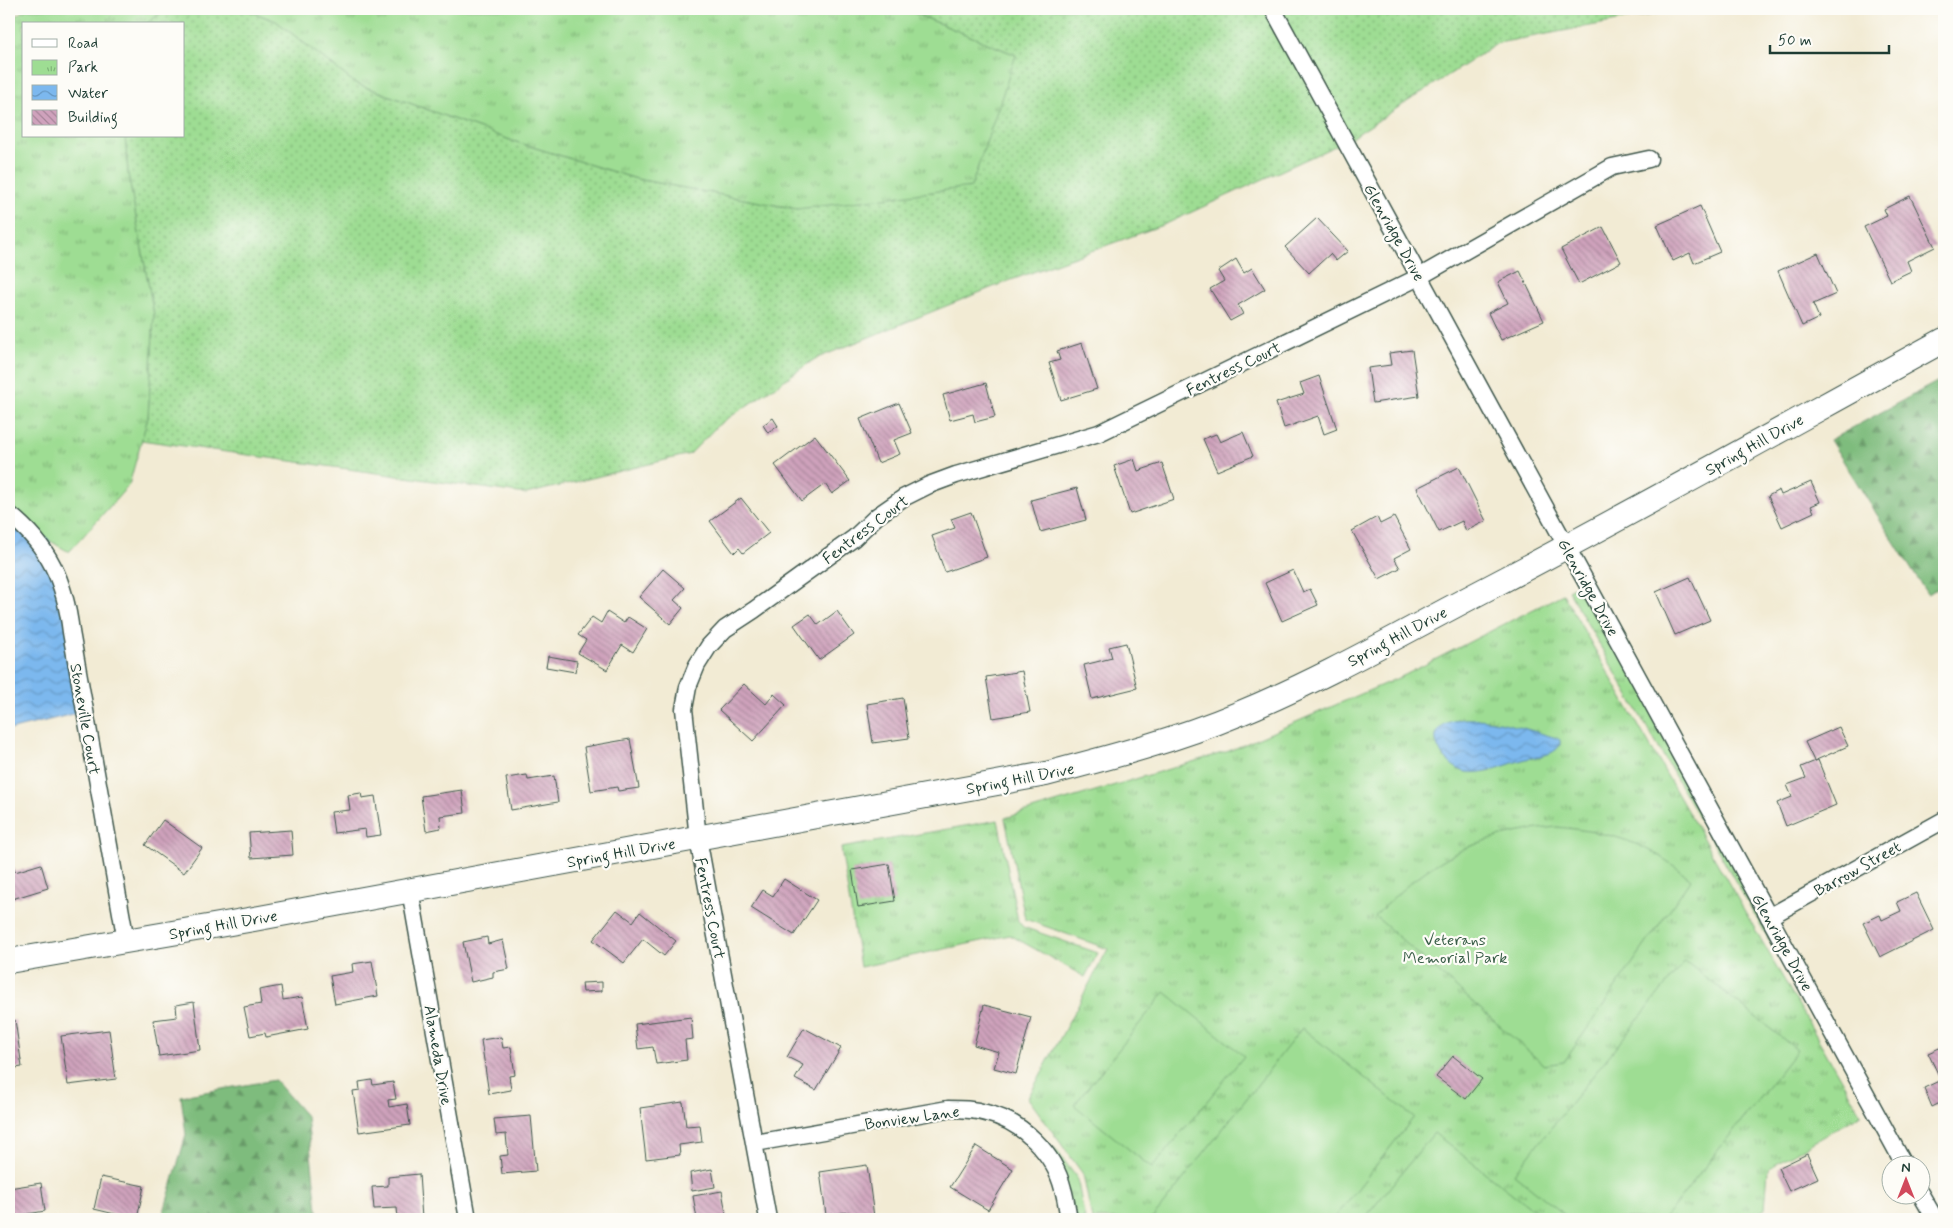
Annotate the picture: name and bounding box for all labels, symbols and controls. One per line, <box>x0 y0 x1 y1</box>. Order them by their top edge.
legend <box>22 22 185 138</box>
scale bar <box>1770 22 1889 54</box>
text: 50 m <box>1778 31 1812 51</box>
text: Road <box>68 34 98 54</box>
text: Park <box>68 58 98 78</box>
text: Water <box>68 84 108 104</box>
text: Building <box>68 108 118 129</box>
street label: Glenridge Drive <box>1357 180 1429 286</box>
street label: Fentress Court <box>1183 337 1285 401</box>
street label: Spring Hill Drive <box>1702 410 1808 482</box>
street label: Fentress Court <box>819 491 914 570</box>
street label: Glenridge Drive <box>1551 535 1623 641</box>
street label: Spring Hill Drive <box>1344 602 1452 673</box>
street label: Stoneville Court <box>64 662 105 777</box>
street label: Spring Hill Drive <box>964 759 1076 801</box>
street label: Spring Hill Drive <box>565 834 677 874</box>
street label: Barrow Street <box>1811 837 1905 902</box>
street label: Fentress Court <box>689 856 730 961</box>
street label: Glenridge Drive <box>1745 890 1817 996</box>
street label: Spring Hill Drive <box>167 906 279 946</box>
park label: Veterans Memorial Park <box>1403 930 1507 969</box>
street label: Alameda Drive <box>418 1003 457 1108</box>
street label: Bonview Lane <box>863 1101 961 1136</box>
north arrow <box>1880 1156 1930 1206</box>
text: N <box>1901 1159 1911 1177</box>

